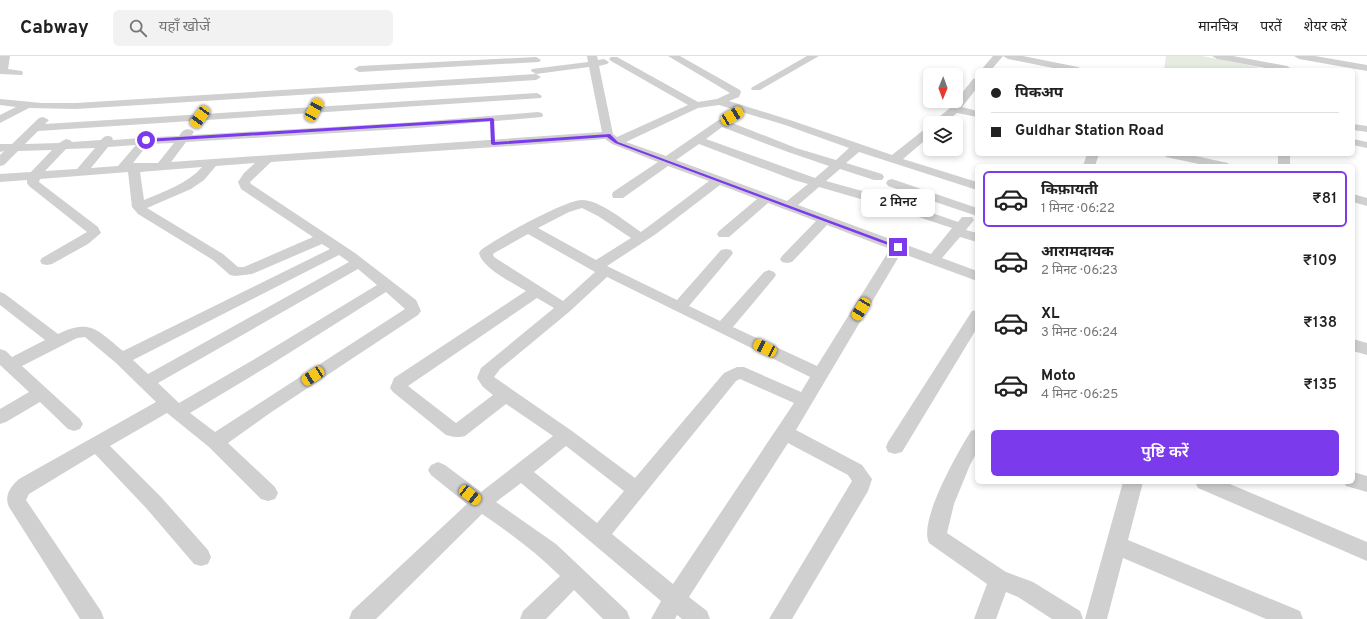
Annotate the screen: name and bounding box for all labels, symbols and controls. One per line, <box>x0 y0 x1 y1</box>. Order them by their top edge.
search box <box>113 10 393 46</box>
text: Cabway <box>20 16 89 40</box>
icon: search <box>127 17 149 39</box>
text: यहाँ खोजें <box>159 18 210 37</box>
text: मानचित्र <box>1198 19 1238 36</box>
text: परतें <box>1260 19 1282 36</box>
text: शेयर करें <box>1304 19 1347 36</box>
north arrow <box>923 68 963 108</box>
map controls <box>923 68 963 156</box>
text: पिकअप <box>1015 84 1063 103</box>
car <box>303 97 325 123</box>
car <box>188 104 212 130</box>
car <box>719 105 745 127</box>
button: layers <box>923 116 963 156</box>
text: Guldhar Station Road <box>1015 122 1164 141</box>
route start <box>137 131 155 149</box>
icon: car <box>993 181 1029 217</box>
text: किफ़ायती <box>1041 181 1098 200</box>
callout: 2 मिनट <box>861 189 935 217</box>
text: ₹81 <box>1312 190 1337 209</box>
text: 2 मिनट <box>879 195 917 211</box>
text: 1 मिनट · 06:22 <box>1041 201 1115 217</box>
route end <box>889 238 907 256</box>
icon: car <box>993 243 1029 279</box>
text: आरामदायक <box>1041 243 1114 262</box>
text: ₹109 <box>1302 252 1337 271</box>
text: 2 मिनट · 06:23 <box>1041 263 1118 279</box>
car <box>850 296 872 322</box>
icon: car <box>993 305 1029 341</box>
text: XL <box>1041 305 1059 324</box>
text: ₹138 <box>1303 314 1337 333</box>
text: 3 मिनट · 06:24 <box>1041 325 1118 341</box>
car <box>752 337 778 359</box>
car <box>300 364 326 388</box>
icon: car <box>993 367 1029 403</box>
text: Moto <box>1041 367 1076 386</box>
text: ₹135 <box>1303 376 1337 395</box>
text: 4 मिनट · 06:25 <box>1041 387 1118 403</box>
button: पुष्टि करें <box>991 430 1339 476</box>
car <box>457 483 483 507</box>

